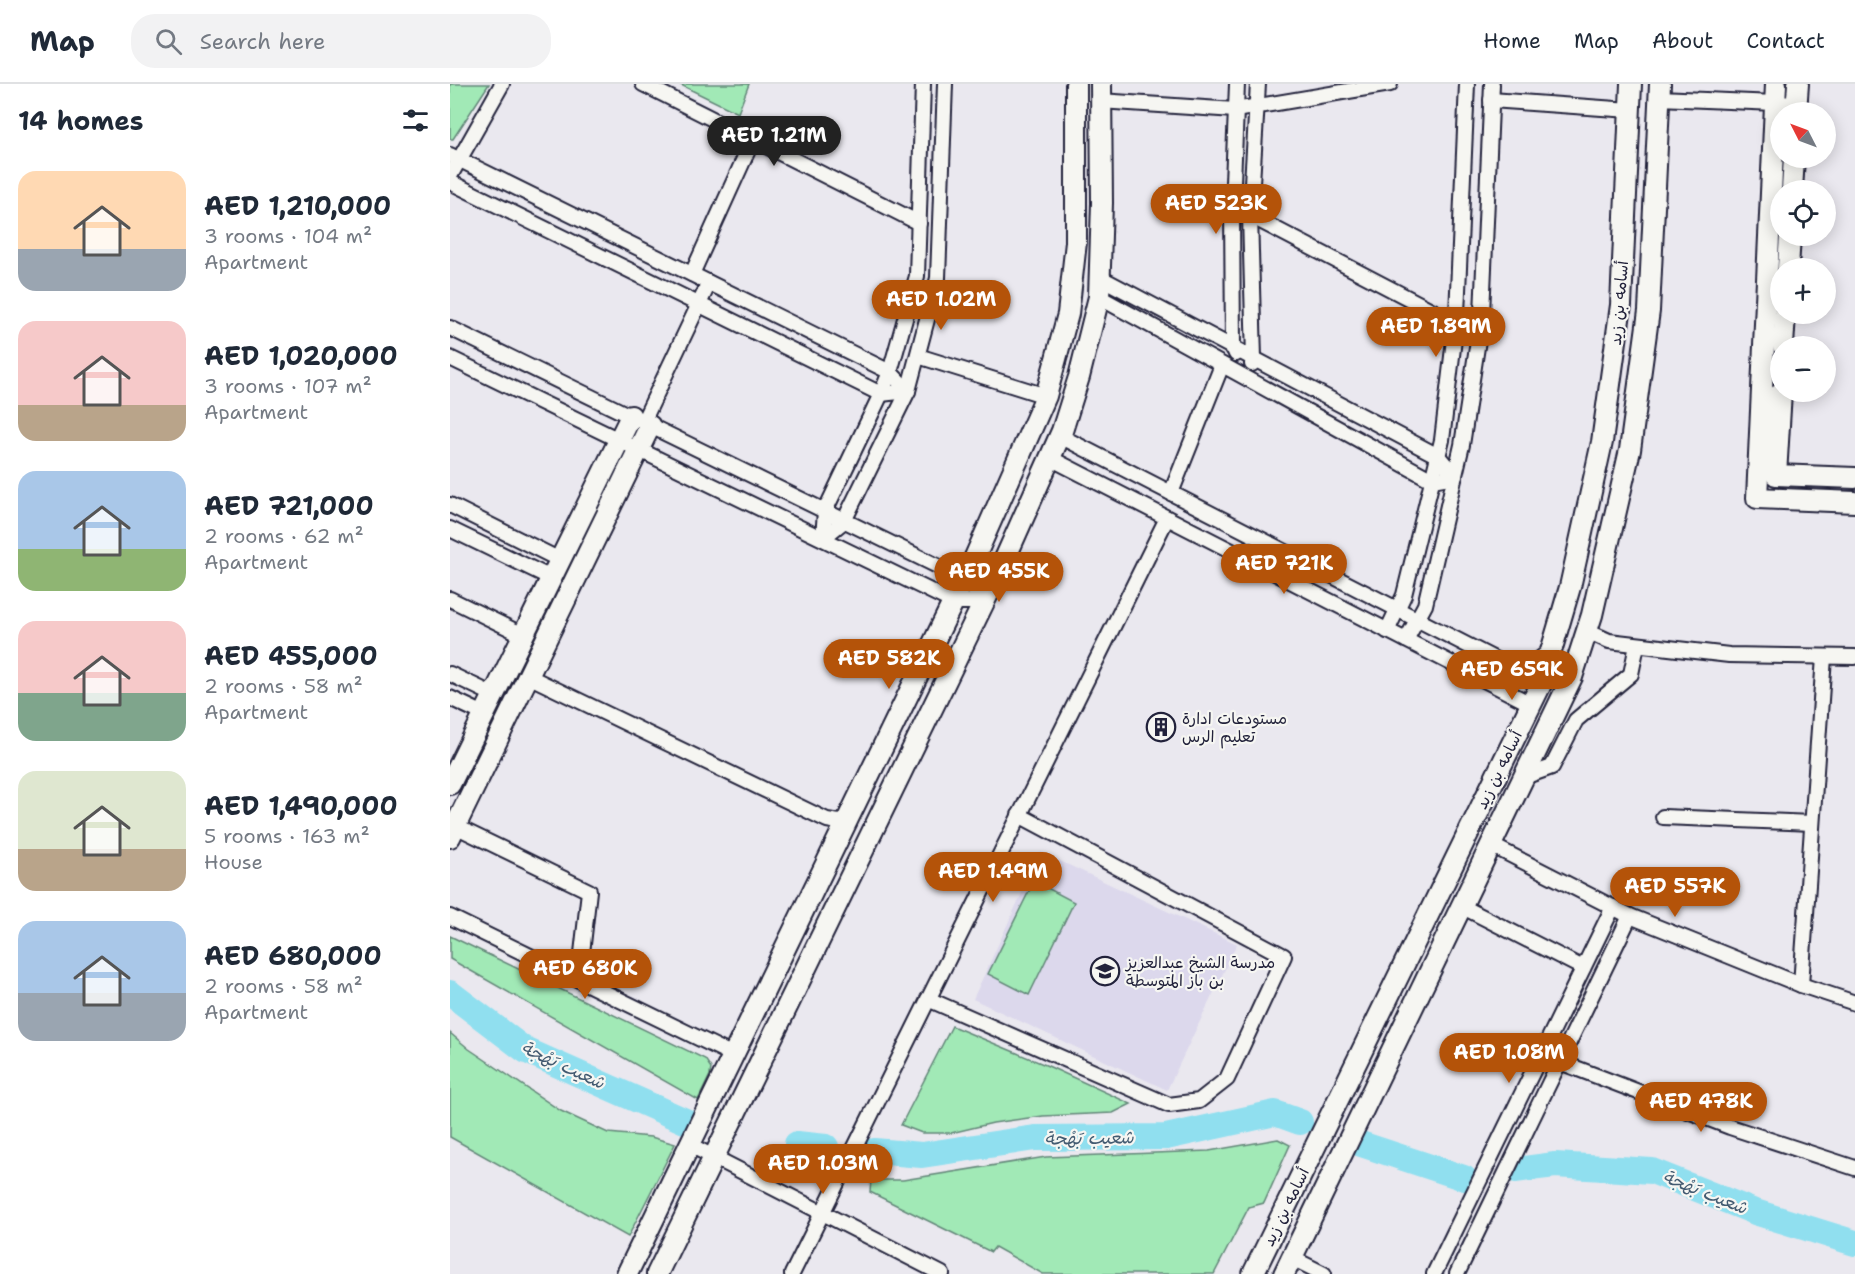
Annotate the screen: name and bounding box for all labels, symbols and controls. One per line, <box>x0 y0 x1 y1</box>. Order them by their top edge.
search box <box>131 14 551 68</box>
text: Map <box>30 22 95 60</box>
icon: search <box>152 25 185 58</box>
text: Search here <box>200 27 325 56</box>
text: Home <box>1483 27 1541 55</box>
text: Map <box>1574 27 1619 55</box>
text: About <box>1652 27 1713 55</box>
text: Contact <box>1746 27 1825 55</box>
north arrow <box>1770 102 1836 168</box>
map controls <box>1770 102 1836 402</box>
text: 14 homes <box>18 103 144 138</box>
icon: filters <box>399 104 432 137</box>
pin: AED 1.21M <box>705 116 843 167</box>
text: AED 1.21M <box>721 122 827 148</box>
button: locate <box>1770 180 1836 246</box>
pin: AED 523K <box>1154 184 1278 235</box>
text: AED 1,210,000 <box>204 188 391 223</box>
text: AED 523K <box>1165 190 1267 216</box>
icon: home <box>66 195 138 267</box>
text: 3 rooms · 104 m² <box>204 223 372 249</box>
text: Apartment <box>204 249 308 275</box>
button: + <box>1770 258 1836 324</box>
street label: أسامه بن زيد <box>1605 260 1633 346</box>
pin: AED 1.02M <box>872 280 1010 331</box>
text: AED 1.02M <box>886 286 996 312</box>
pin: AED 1.89M <box>1367 307 1505 358</box>
text: AED 1.89M <box>1380 313 1492 339</box>
button: − <box>1770 336 1836 402</box>
text: AED 1,020,000 <box>204 338 398 373</box>
icon: home <box>66 345 138 417</box>
text: 3 rooms · 107 m² <box>204 373 372 399</box>
text: Apartment <box>204 399 308 425</box>
text: AED 721,000 <box>204 488 374 523</box>
icon: home <box>66 495 138 567</box>
text: 2 rooms · 62 m² <box>204 523 364 549</box>
pin: AED 721K <box>1222 544 1346 595</box>
text: Apartment <box>204 549 308 575</box>
text: AED 721K <box>1235 550 1333 576</box>
pin: AED 455K <box>937 552 1061 603</box>
text: AED 455K <box>948 558 1050 584</box>
text: AED 455,000 <box>204 638 378 673</box>
pin: AED 582K <box>827 639 951 690</box>
icon: home <box>66 645 138 717</box>
text: AED 582K <box>837 645 941 671</box>
pin: AED 659K <box>1450 650 1574 701</box>
text: AED 659K <box>1461 656 1563 682</box>
text: 2 rooms · 58 m² <box>204 673 363 699</box>
text: Apartment <box>204 699 308 725</box>
place label: مستودعات ادارة تعليم الرس <box>1182 708 1287 749</box>
building icon: مستودعات ادارة تعليم الرس <box>1145 711 1177 743</box>
street label: أسامه بن زيد <box>1471 727 1527 813</box>
text: AED 1,490,000 <box>204 788 398 823</box>
icon: home <box>66 795 138 867</box>
text: 5 rooms · 163 m² <box>204 823 370 849</box>
text: House <box>204 849 263 875</box>
pin: AED 1.49M <box>924 852 1062 903</box>
text: AED 1.49M <box>938 858 1048 884</box>
pin: AED 557K <box>1613 867 1737 918</box>
text: AED 557K <box>1624 873 1726 899</box>
text: AED 680,000 <box>204 938 382 973</box>
icon: home <box>66 945 138 1017</box>
pin: AED 680K <box>523 949 647 1000</box>
place label: مدرسة الشيخ عبدالعزيز بن باز المتوسطة <box>1124 952 1275 991</box>
text: AED 680K <box>533 955 637 981</box>
school or university icon: مدرسة الشيخ عبدالعزيز بن باز المتوسطة <box>1089 955 1121 987</box>
text: 2 rooms · 58 m² <box>204 973 363 999</box>
text: Apartment <box>204 999 308 1025</box>
pin: AED 1.08M <box>1440 1033 1578 1084</box>
water label: شعيب بَهْجة <box>518 1035 609 1095</box>
text: AED 1.08M <box>1453 1039 1565 1065</box>
pin: AED 478K <box>1639 1082 1763 1133</box>
text: AED 478K <box>1649 1088 1753 1114</box>
water label: شعيب بَهْجة <box>1044 1125 1135 1151</box>
pin: AED 1.03M <box>754 1144 892 1195</box>
text: AED 1.03M <box>768 1150 878 1176</box>
street label: أسامه بن زيد <box>1258 1164 1314 1250</box>
water label: شعيب بَهْجة <box>1659 1164 1752 1220</box>

